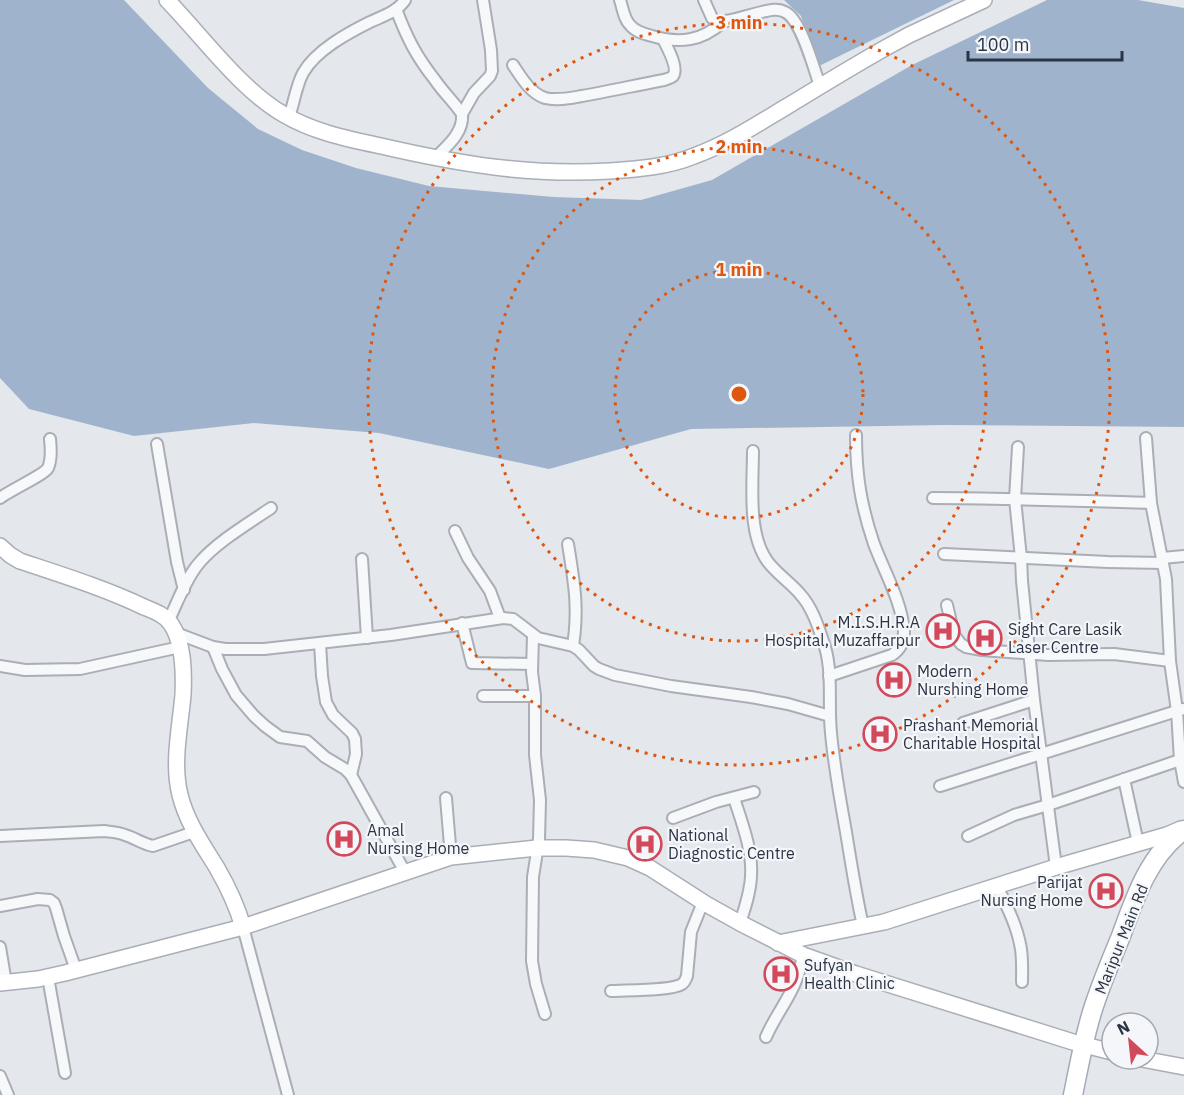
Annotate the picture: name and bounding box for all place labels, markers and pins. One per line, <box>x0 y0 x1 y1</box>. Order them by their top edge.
centre of rings <box>729 384 749 404</box>
place label: M.I.S.H.R.A Hospital, Muzaffarpur <box>765 612 920 650</box>
hospital icon: M.I.S.H.R.A Hospital, Muzaffarpur <box>925 613 961 649</box>
place label: Sight Care Lasik Laser Centre <box>1008 619 1122 657</box>
hospital icon: Sight Care Lasik Laser Centre <box>967 620 1003 656</box>
place label: Modern Nurshing Home <box>917 661 1029 699</box>
hospital icon: Modern Nurshing Home <box>876 662 912 698</box>
place label: Prashant Memorial Charitable Hospital <box>903 715 1041 753</box>
hospital icon: Prashant Memorial Charitable Hospital <box>862 716 898 752</box>
place label: Amal Nursing Home <box>367 820 470 858</box>
hospital icon: Amal Nursing Home <box>326 821 362 857</box>
place label: National Diagnostic Centre <box>668 825 795 863</box>
hospital icon: National Diagnostic Centre <box>627 826 663 862</box>
place label: Parijat Nursing Home <box>981 872 1083 910</box>
hospital icon: Parijat Nursing Home <box>1088 873 1124 909</box>
place label: Sufyan Health Clinic <box>804 955 895 993</box>
hospital icon: Sufyan Health Clinic <box>763 956 799 992</box>

